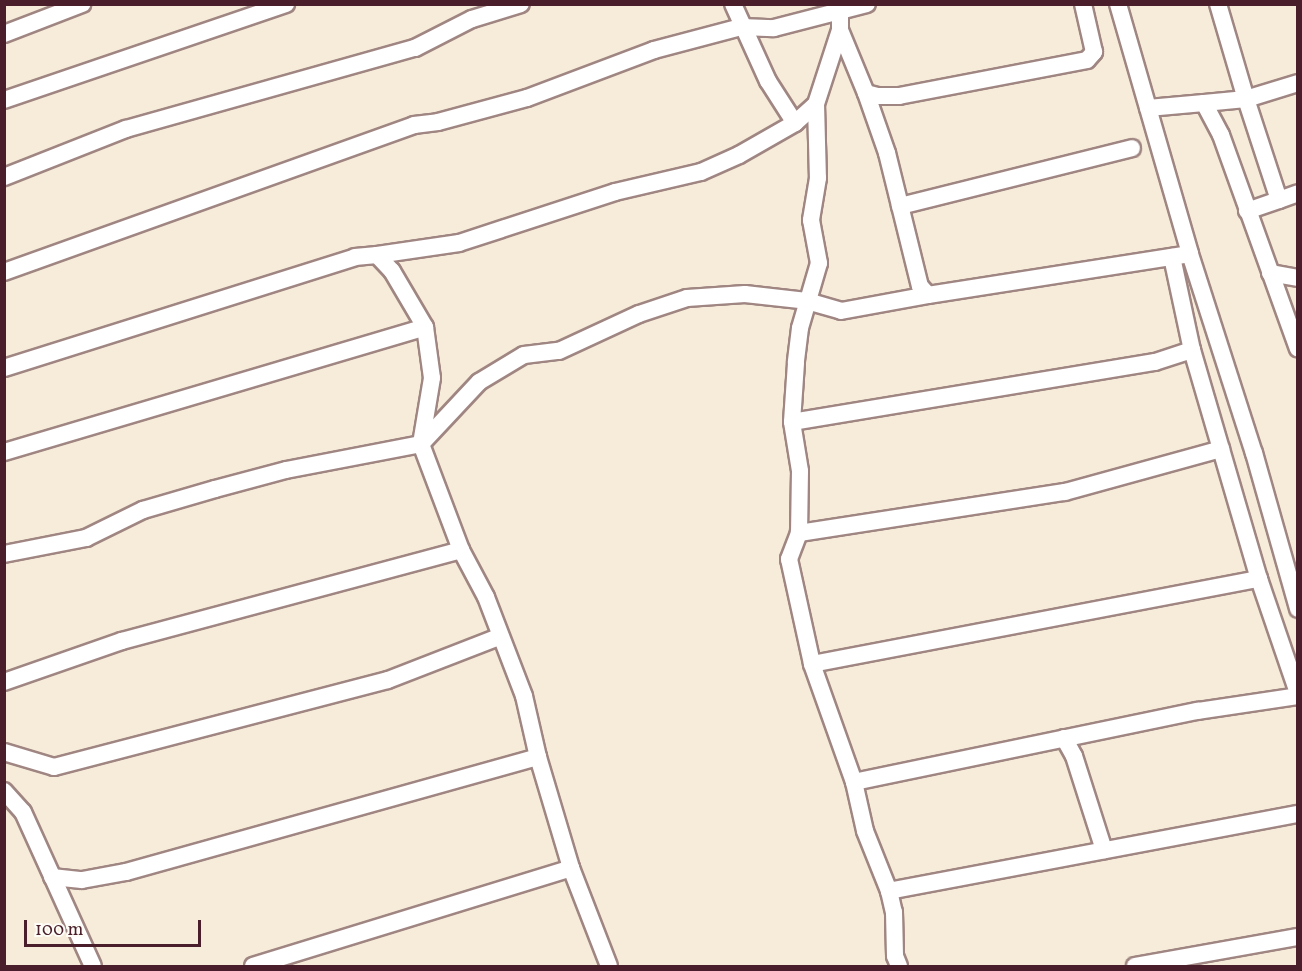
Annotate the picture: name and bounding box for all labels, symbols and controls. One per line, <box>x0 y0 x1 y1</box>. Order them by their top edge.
scale bar <box>27 908 204 946</box>
text: 100 m <box>35 918 84 943</box>

